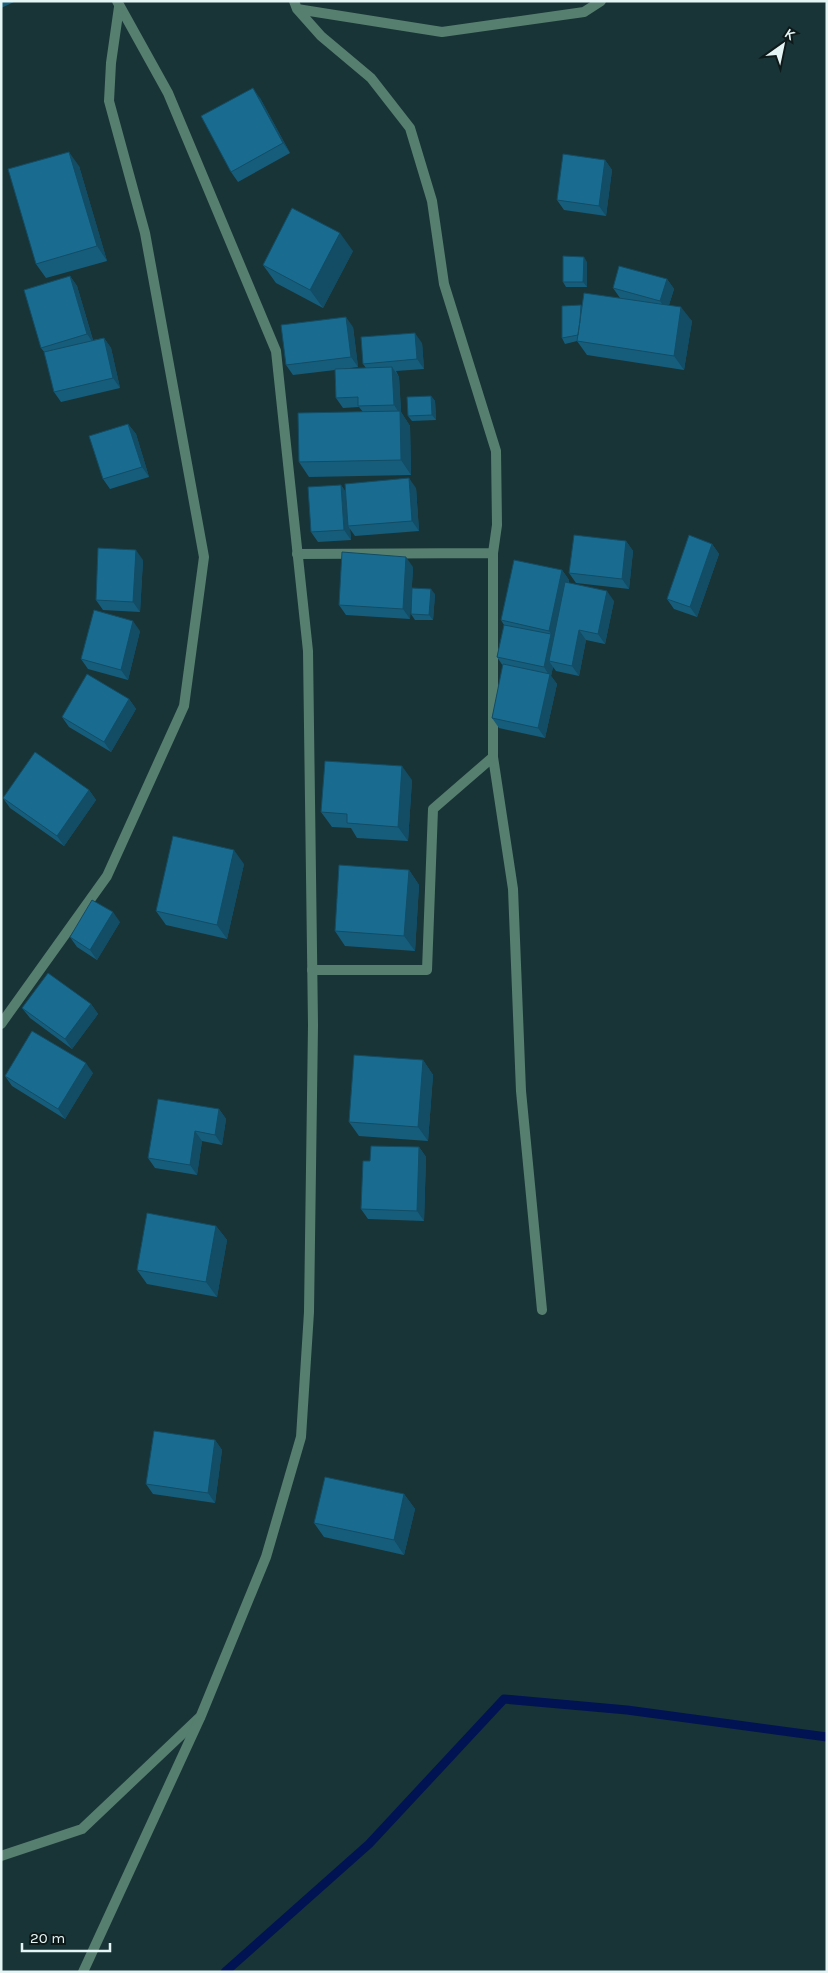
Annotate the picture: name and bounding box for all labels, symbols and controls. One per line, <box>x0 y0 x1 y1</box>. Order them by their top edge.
north arrow <box>758 20 808 70</box>
text: K <box>781 25 799 45</box>
scale bar <box>22 1920 110 1952</box>
text: 20 m <box>30 1929 65 1947</box>

